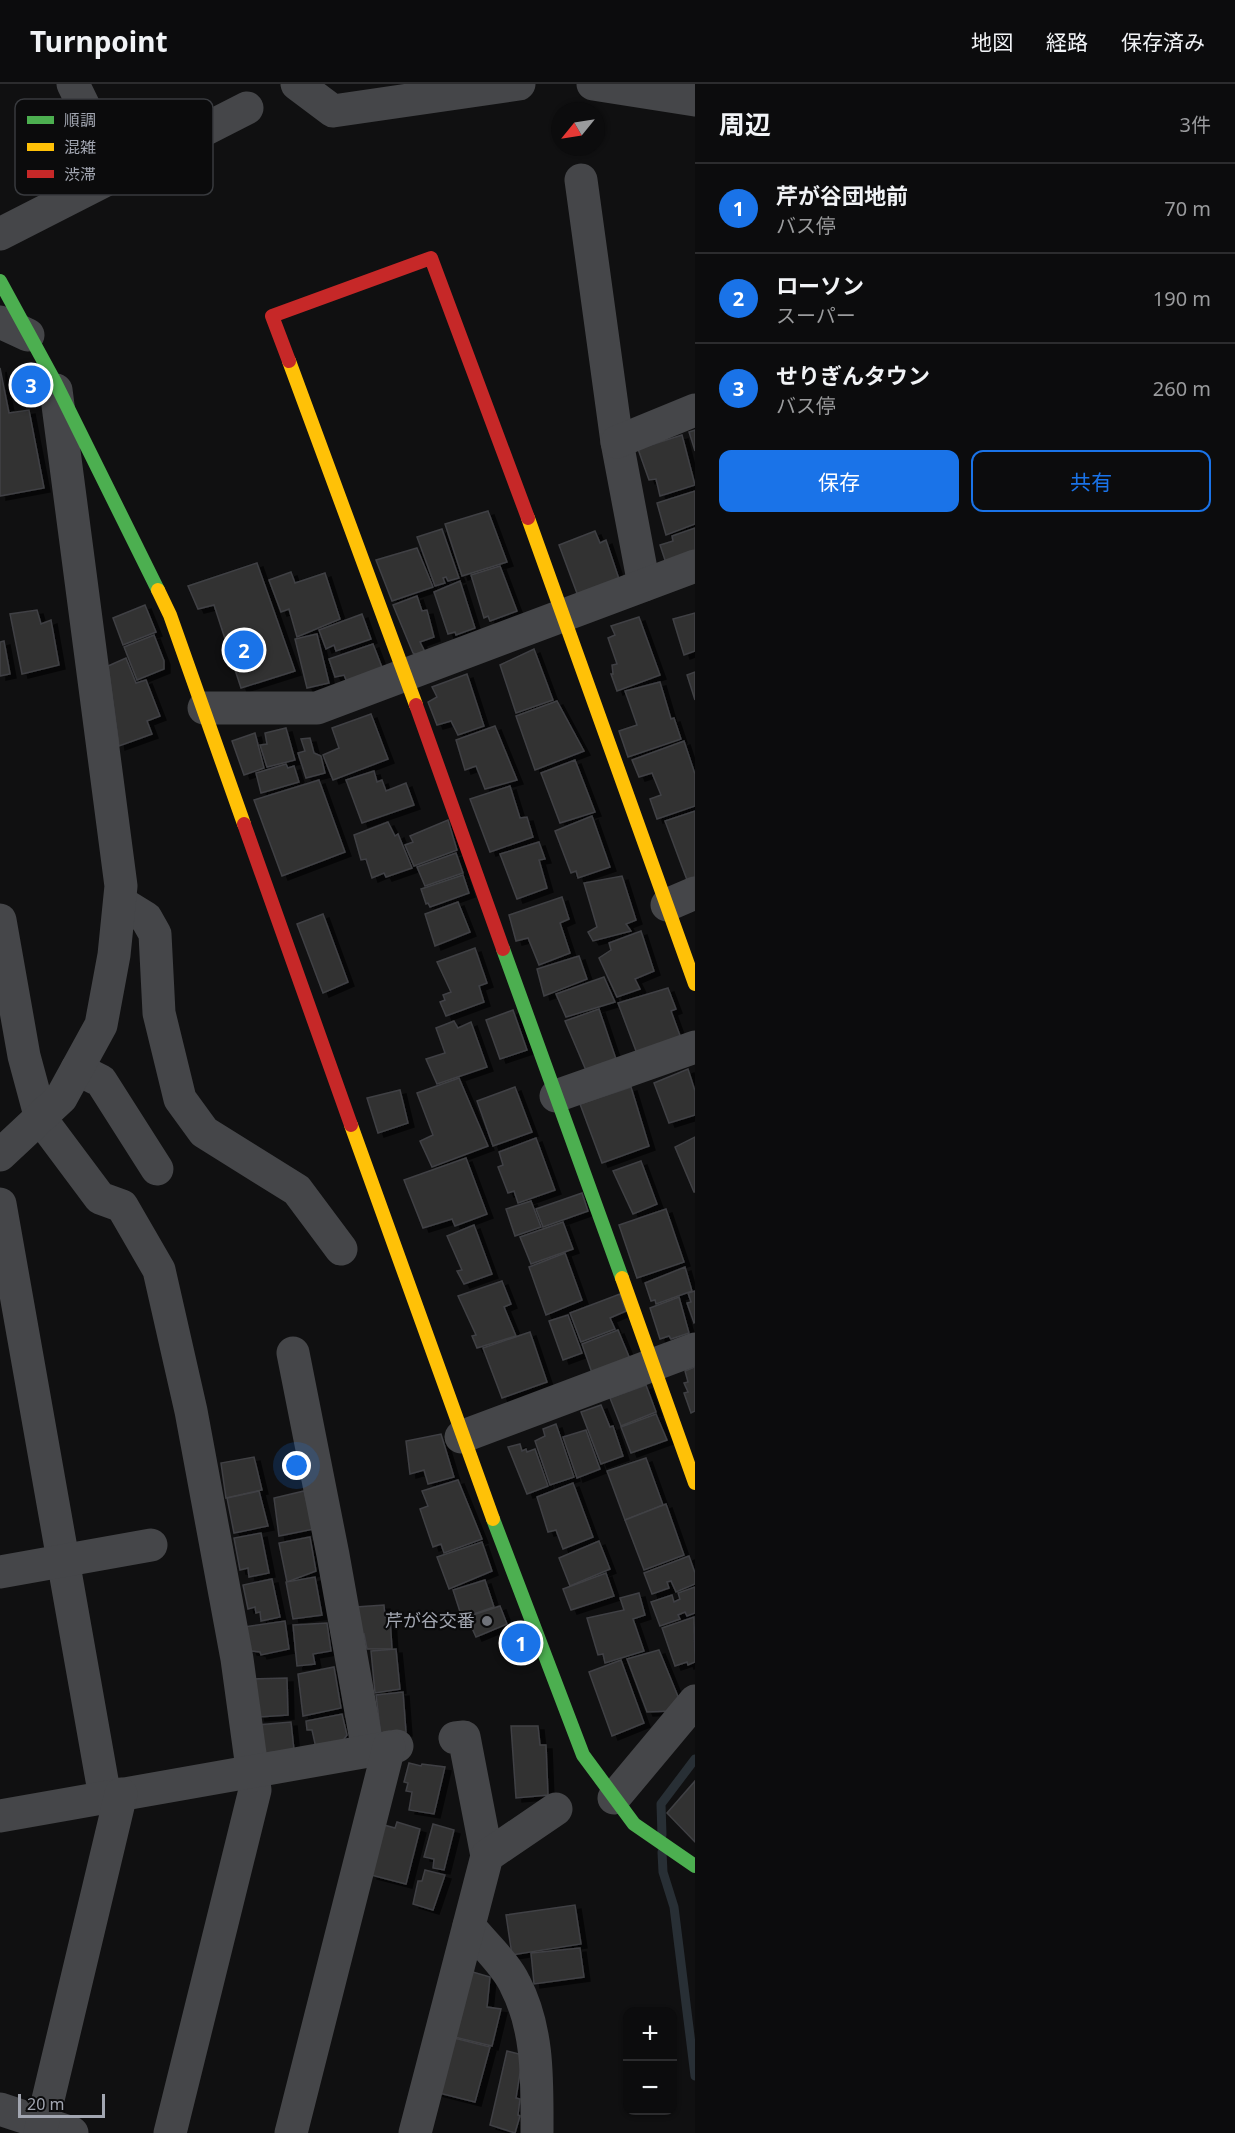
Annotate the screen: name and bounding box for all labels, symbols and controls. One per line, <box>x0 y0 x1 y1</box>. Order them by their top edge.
text: Turnpoint <box>30 22 168 60</box>
text: 地図 <box>971 28 1013 56</box>
text: 経路 <box>1046 28 1088 56</box>
text: 保存済み <box>1121 28 1205 56</box>
legend <box>15 99 213 195</box>
north arrow <box>551 102 605 156</box>
text: 周辺 <box>719 106 771 142</box>
text: 順調 <box>64 109 96 131</box>
text: 3件 <box>1180 111 1211 138</box>
text: 混雑 <box>64 136 96 158</box>
text: 渋滞 <box>64 163 96 185</box>
text: 芹が谷団地前 <box>776 180 908 210</box>
text: 1 <box>733 195 744 222</box>
text: 70 m <box>1164 195 1211 222</box>
text: バス停 <box>776 212 836 239</box>
text: ローソン <box>776 270 864 300</box>
text: 2 <box>733 285 744 312</box>
text: 190 m <box>1153 285 1211 312</box>
text: スーパー <box>776 302 856 329</box>
text: せりぎんタウン <box>776 360 930 390</box>
pin: 3 <box>12 362 51 408</box>
text: 3 <box>733 375 744 402</box>
text: 260 m <box>1153 375 1211 402</box>
text: バス停 <box>776 392 836 419</box>
button: 保存 <box>719 450 959 512</box>
button: 共有 <box>971 450 1211 512</box>
pin: 2 <box>224 628 264 672</box>
your location <box>282 1451 311 1480</box>
place label: 芹が谷交番 <box>385 1608 475 1632</box>
marker: 芹が谷交番 <box>480 1614 494 1628</box>
pin: 1 <box>502 1620 540 1666</box>
map controls <box>623 2007 677 2115</box>
button: + <box>623 2007 677 2061</box>
button: − <box>623 2061 677 2115</box>
scale bar <box>18 2091 105 2118</box>
text: 20 m <box>27 2093 64 2115</box>

